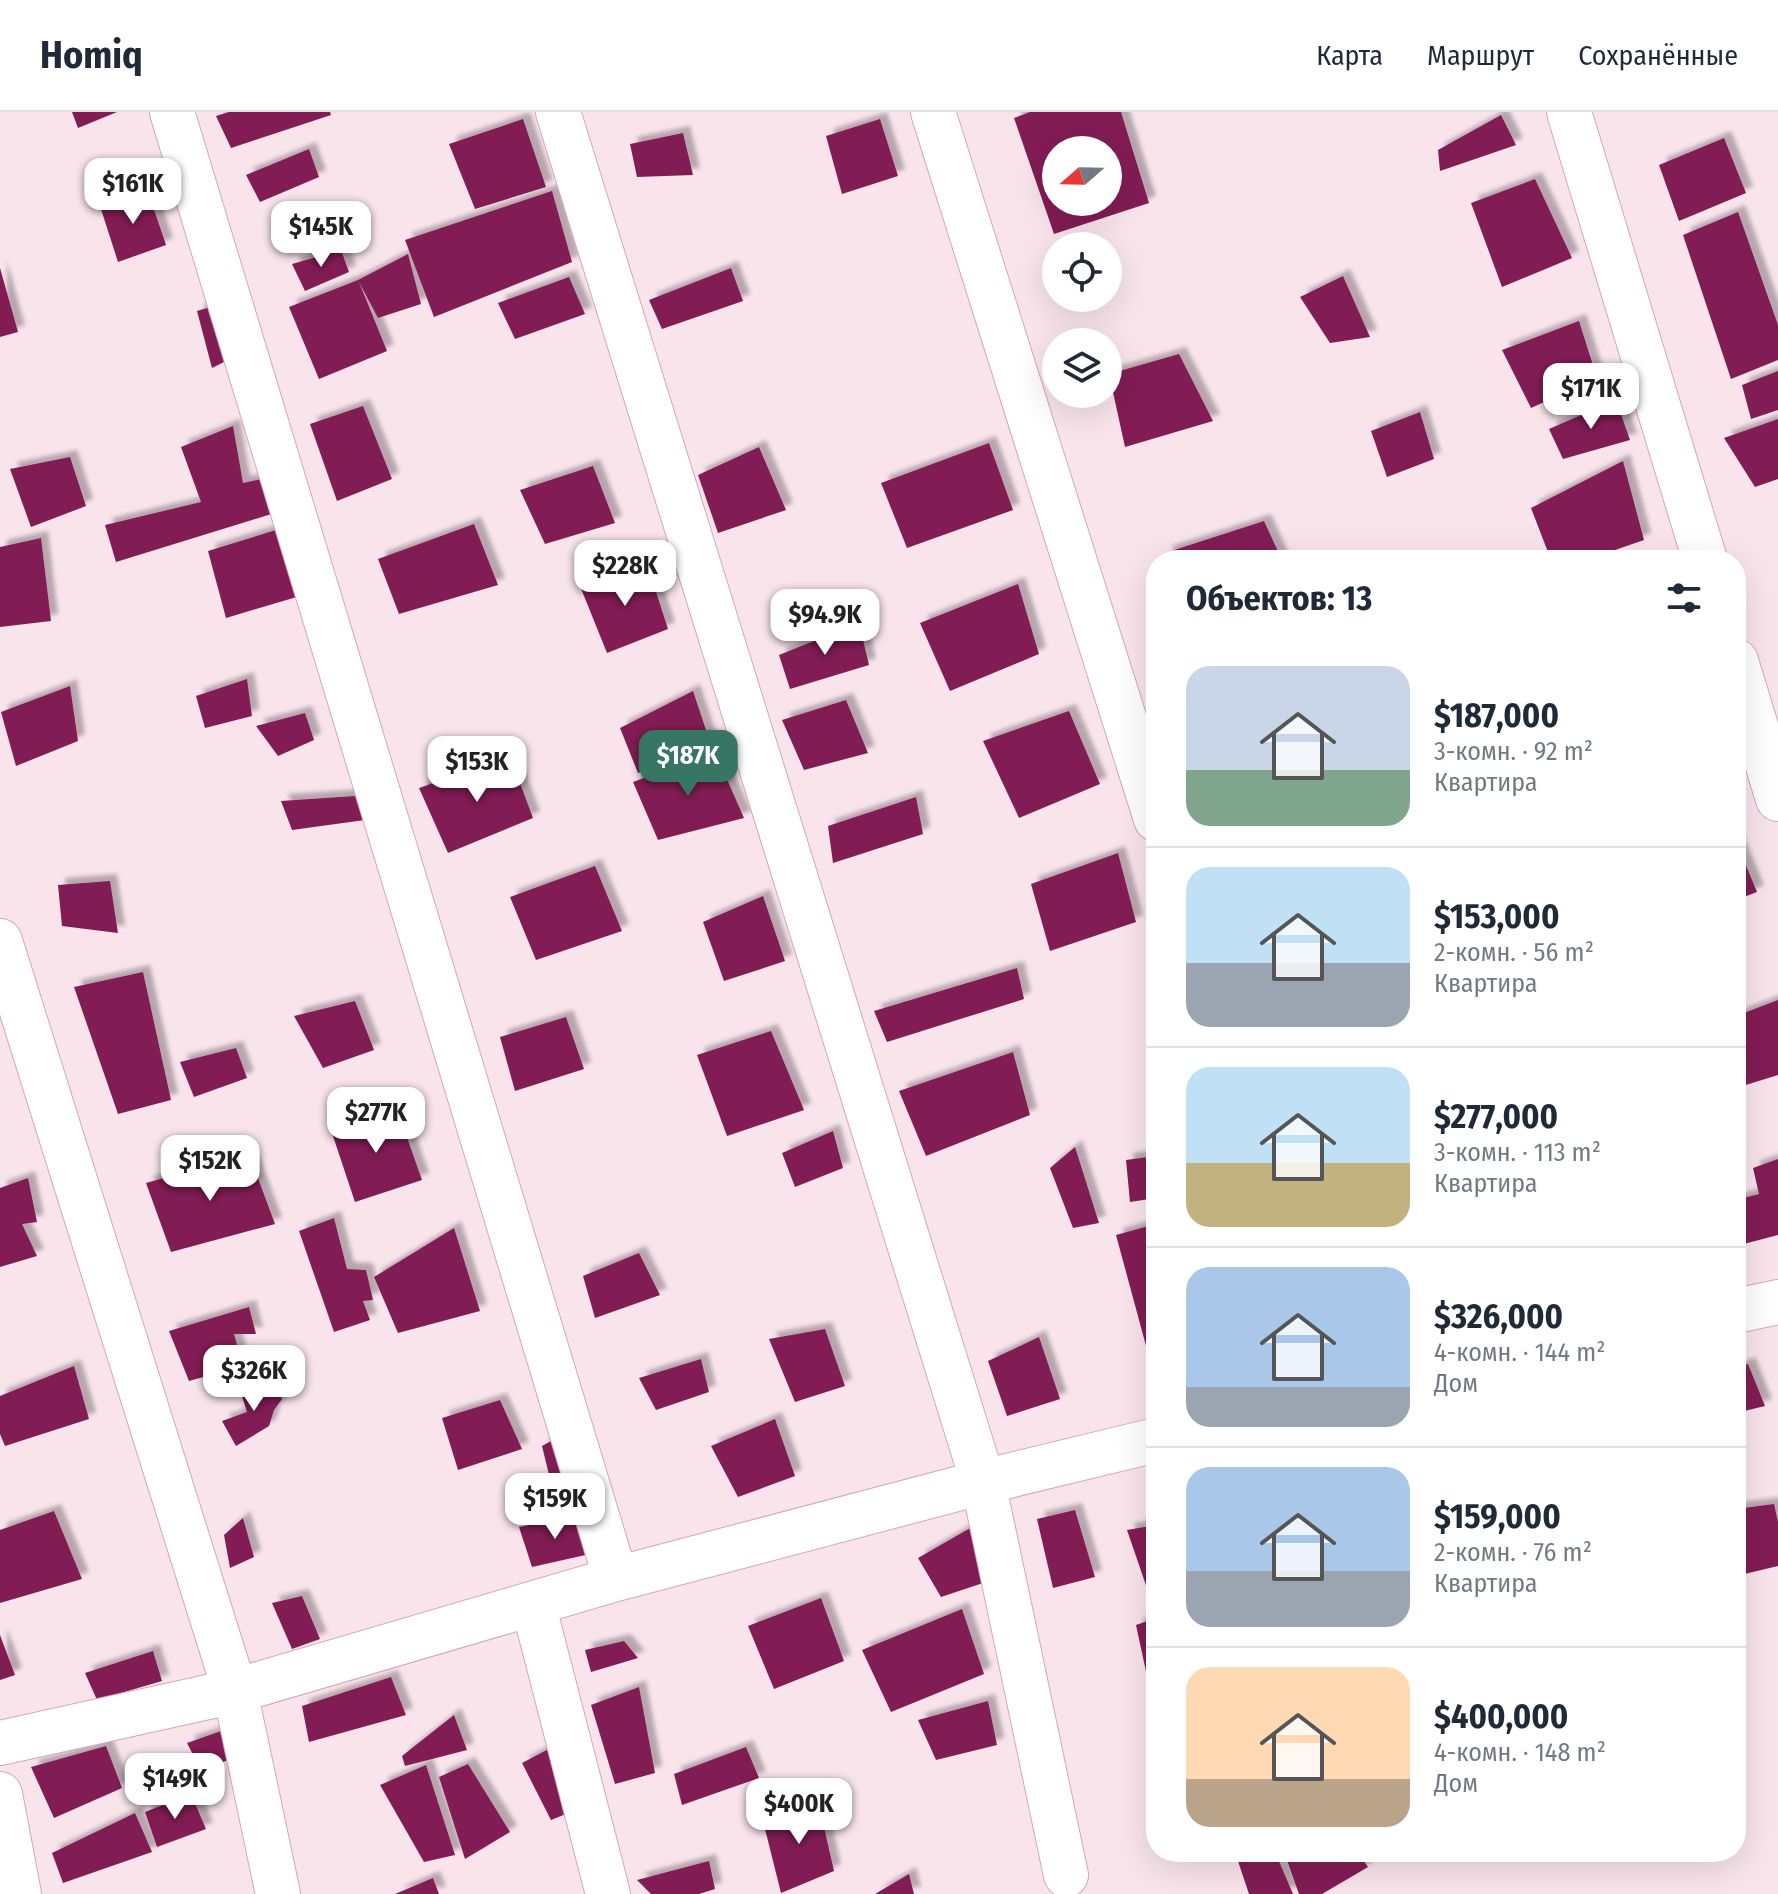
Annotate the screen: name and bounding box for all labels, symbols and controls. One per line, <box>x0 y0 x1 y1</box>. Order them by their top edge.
text: Homiq <box>40 32 143 78</box>
text: Карта <box>1316 39 1383 72</box>
text: Маршрут <box>1427 39 1534 72</box>
text: Сохранённые <box>1578 39 1738 72</box>
north arrow <box>1042 136 1122 216</box>
map controls <box>1042 136 1122 408</box>
pin: $161K <box>77 158 189 226</box>
text: $161K <box>102 168 164 199</box>
pin: $145K <box>265 201 377 269</box>
text: $145K <box>289 211 353 242</box>
button: locate <box>1042 232 1122 312</box>
button: layers <box>1042 328 1122 408</box>
pin: $171K <box>1535 363 1647 431</box>
text: $171K <box>1561 373 1621 404</box>
pin: $228K <box>569 540 681 608</box>
text: $228K <box>592 550 658 581</box>
icon: filters <box>1662 576 1706 620</box>
text: Объектов: 13 <box>1186 578 1372 619</box>
pin: $94.9K <box>760 589 890 657</box>
text: $94.9K <box>788 599 862 630</box>
text: $187,000 <box>1434 695 1559 736</box>
icon: home <box>1250 698 1346 794</box>
pin: $187K <box>632 730 744 798</box>
pin: $153K <box>421 736 533 804</box>
text: 3-комн. · 92 m² <box>1434 736 1593 767</box>
text: $187K <box>657 740 719 771</box>
text: $153K <box>446 746 508 777</box>
text: Квартира <box>1434 767 1538 798</box>
text: $153,000 <box>1434 896 1559 937</box>
icon: home <box>1250 899 1346 995</box>
text: 2-комн. · 56 m² <box>1434 937 1594 968</box>
text: Квартира <box>1434 968 1538 999</box>
pin: $277K <box>320 1087 432 1155</box>
text: $277,000 <box>1434 1096 1558 1137</box>
text: $277K <box>345 1097 407 1128</box>
icon: home <box>1250 1099 1346 1195</box>
pin: $152K <box>154 1135 266 1203</box>
text: 3-комн. · 113 m² <box>1434 1137 1601 1168</box>
text: $152K <box>179 1145 241 1176</box>
text: Квартира <box>1434 1168 1538 1199</box>
text: $326,000 <box>1434 1296 1563 1337</box>
icon: home <box>1250 1299 1346 1395</box>
text: 4-комн. · 144 m² <box>1434 1337 1605 1368</box>
pin: $326K <box>198 1345 310 1413</box>
text: $326K <box>221 1355 287 1386</box>
text: Дом <box>1434 1368 1478 1399</box>
pin: $159K <box>499 1473 611 1541</box>
text: $159K <box>523 1483 587 1514</box>
text: $159,000 <box>1434 1496 1561 1537</box>
icon: home <box>1250 1499 1346 1595</box>
text: 2-комн. · 76 m² <box>1434 1537 1592 1568</box>
text: Квартира <box>1434 1568 1538 1599</box>
text: $400,000 <box>1434 1696 1568 1737</box>
icon: home <box>1250 1699 1346 1795</box>
text: 4-комн. · 148 m² <box>1434 1737 1606 1768</box>
pin: $149K <box>119 1753 231 1821</box>
text: $149K <box>143 1763 207 1794</box>
text: Дом <box>1434 1768 1478 1799</box>
pin: $400K <box>743 1778 855 1846</box>
text: $400K <box>764 1788 834 1819</box>

